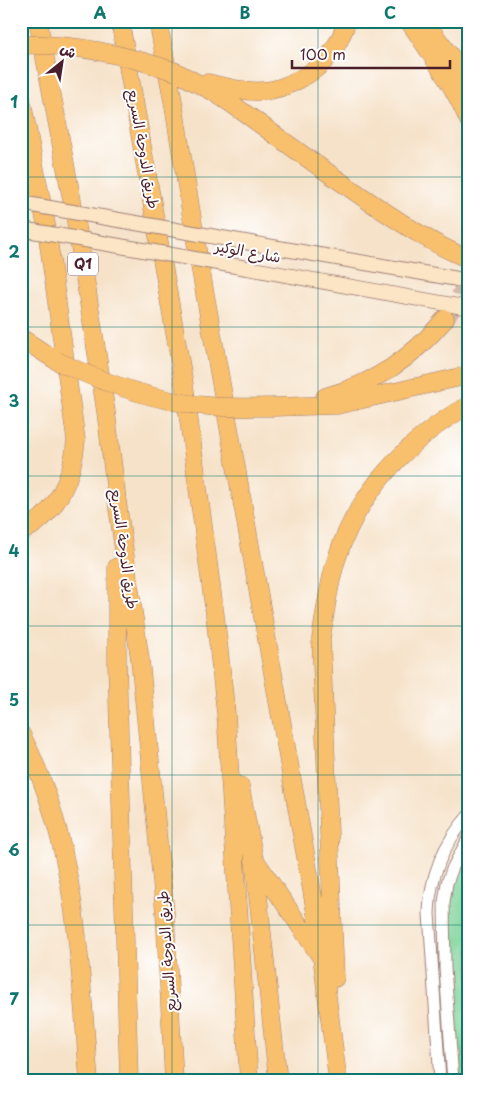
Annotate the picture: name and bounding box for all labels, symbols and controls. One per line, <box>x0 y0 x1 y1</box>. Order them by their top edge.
text: A <box>94 0 107 24</box>
text: B <box>240 0 251 24</box>
text: C <box>384 0 396 24</box>
text: ش <box>57 37 81 63</box>
north arrow <box>38 38 88 88</box>
scale bar <box>292 38 450 70</box>
text: 100 m <box>300 42 346 65</box>
street label: طريق الدوحة السريع <box>122 87 166 211</box>
text: 1 <box>10 89 18 113</box>
street label: شارع الوكير <box>212 233 283 268</box>
text: 2 <box>8 239 20 263</box>
road number: Q1 <box>68 252 98 276</box>
text: 3 <box>9 388 19 412</box>
street label: طريق الدوحة السريع <box>105 487 145 611</box>
text: 4 <box>9 538 20 562</box>
text: 5 <box>9 687 19 711</box>
text: 6 <box>8 837 20 861</box>
street label: طريق الدوحة السريع <box>150 890 182 1012</box>
text: 7 <box>9 986 19 1010</box>

